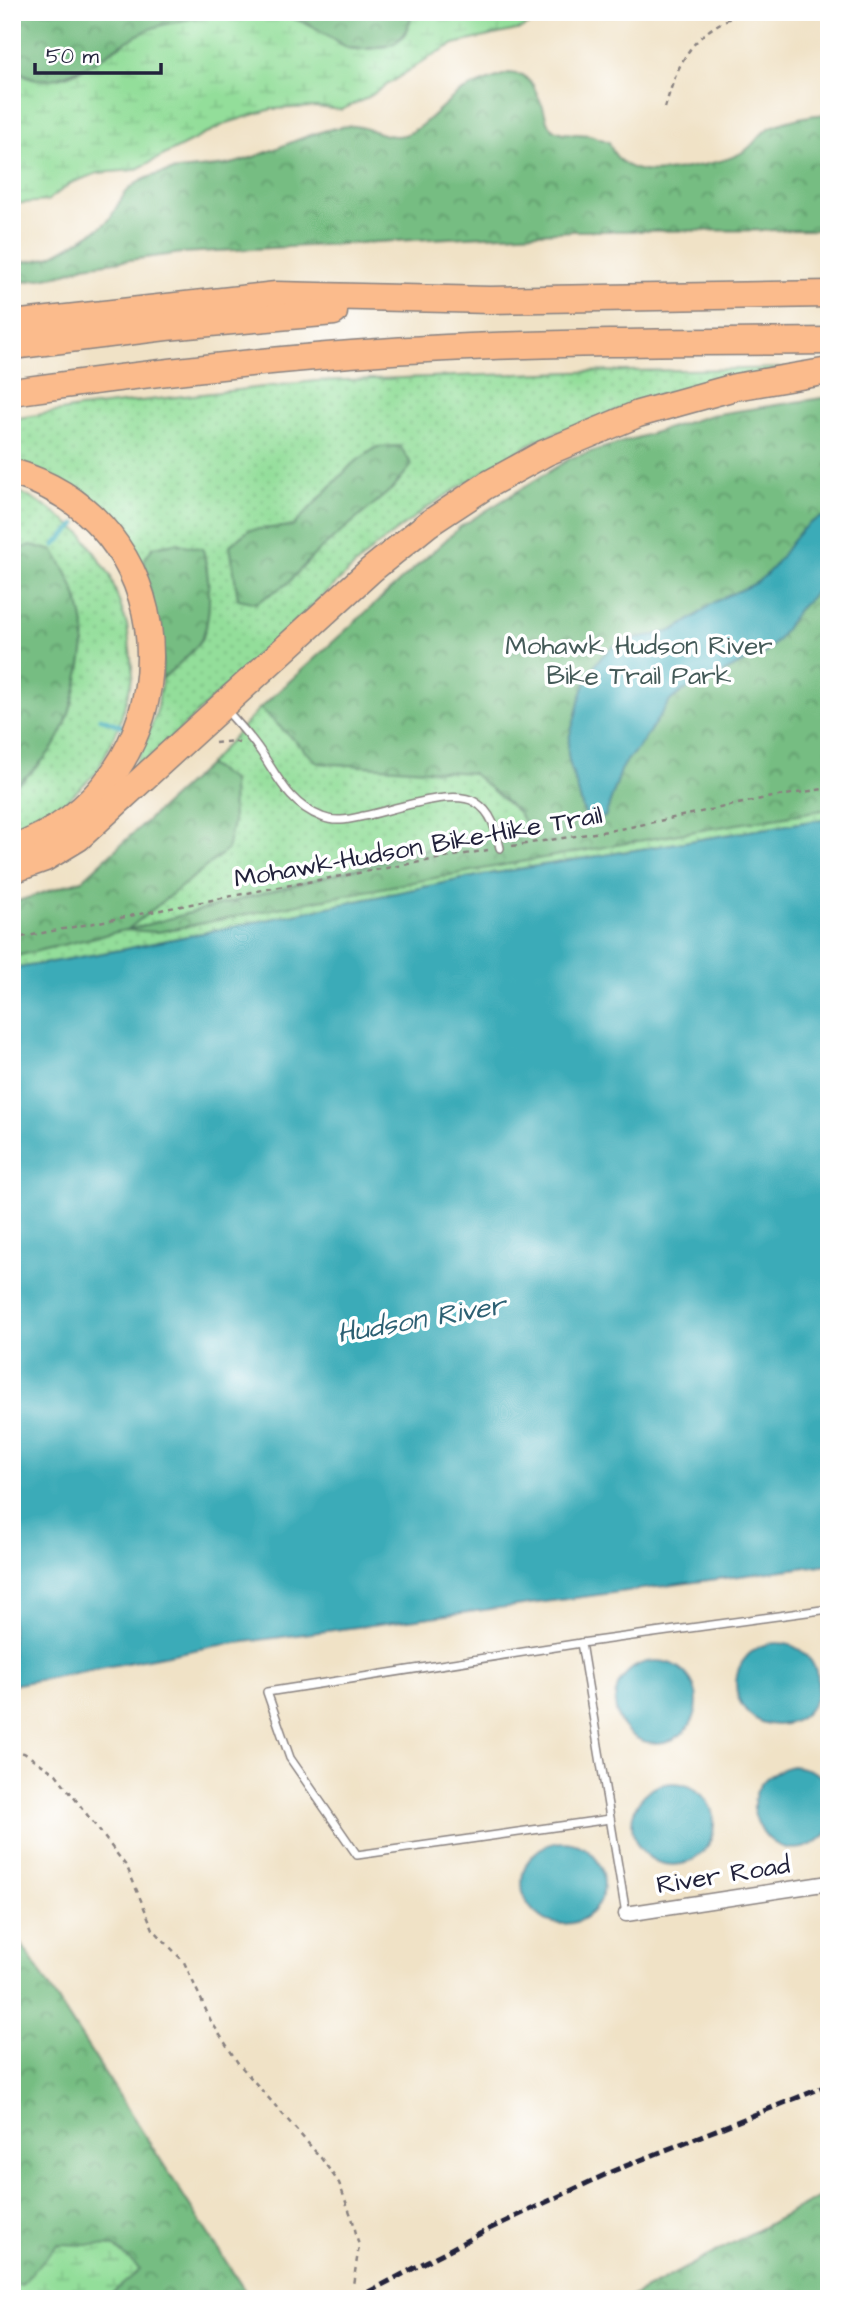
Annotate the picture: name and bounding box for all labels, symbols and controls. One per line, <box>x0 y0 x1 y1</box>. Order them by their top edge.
scale bar <box>35 32 161 76</box>
text: 50 m <box>46 42 100 71</box>
park label: Mohawk Hudson River Bike Trail Park <box>505 628 773 694</box>
street label: Mohawk-Hudson Bike-Hike Trail <box>231 797 605 897</box>
water label: Hudson River <box>334 1285 511 1353</box>
street label: River Road <box>654 1847 792 1903</box>

